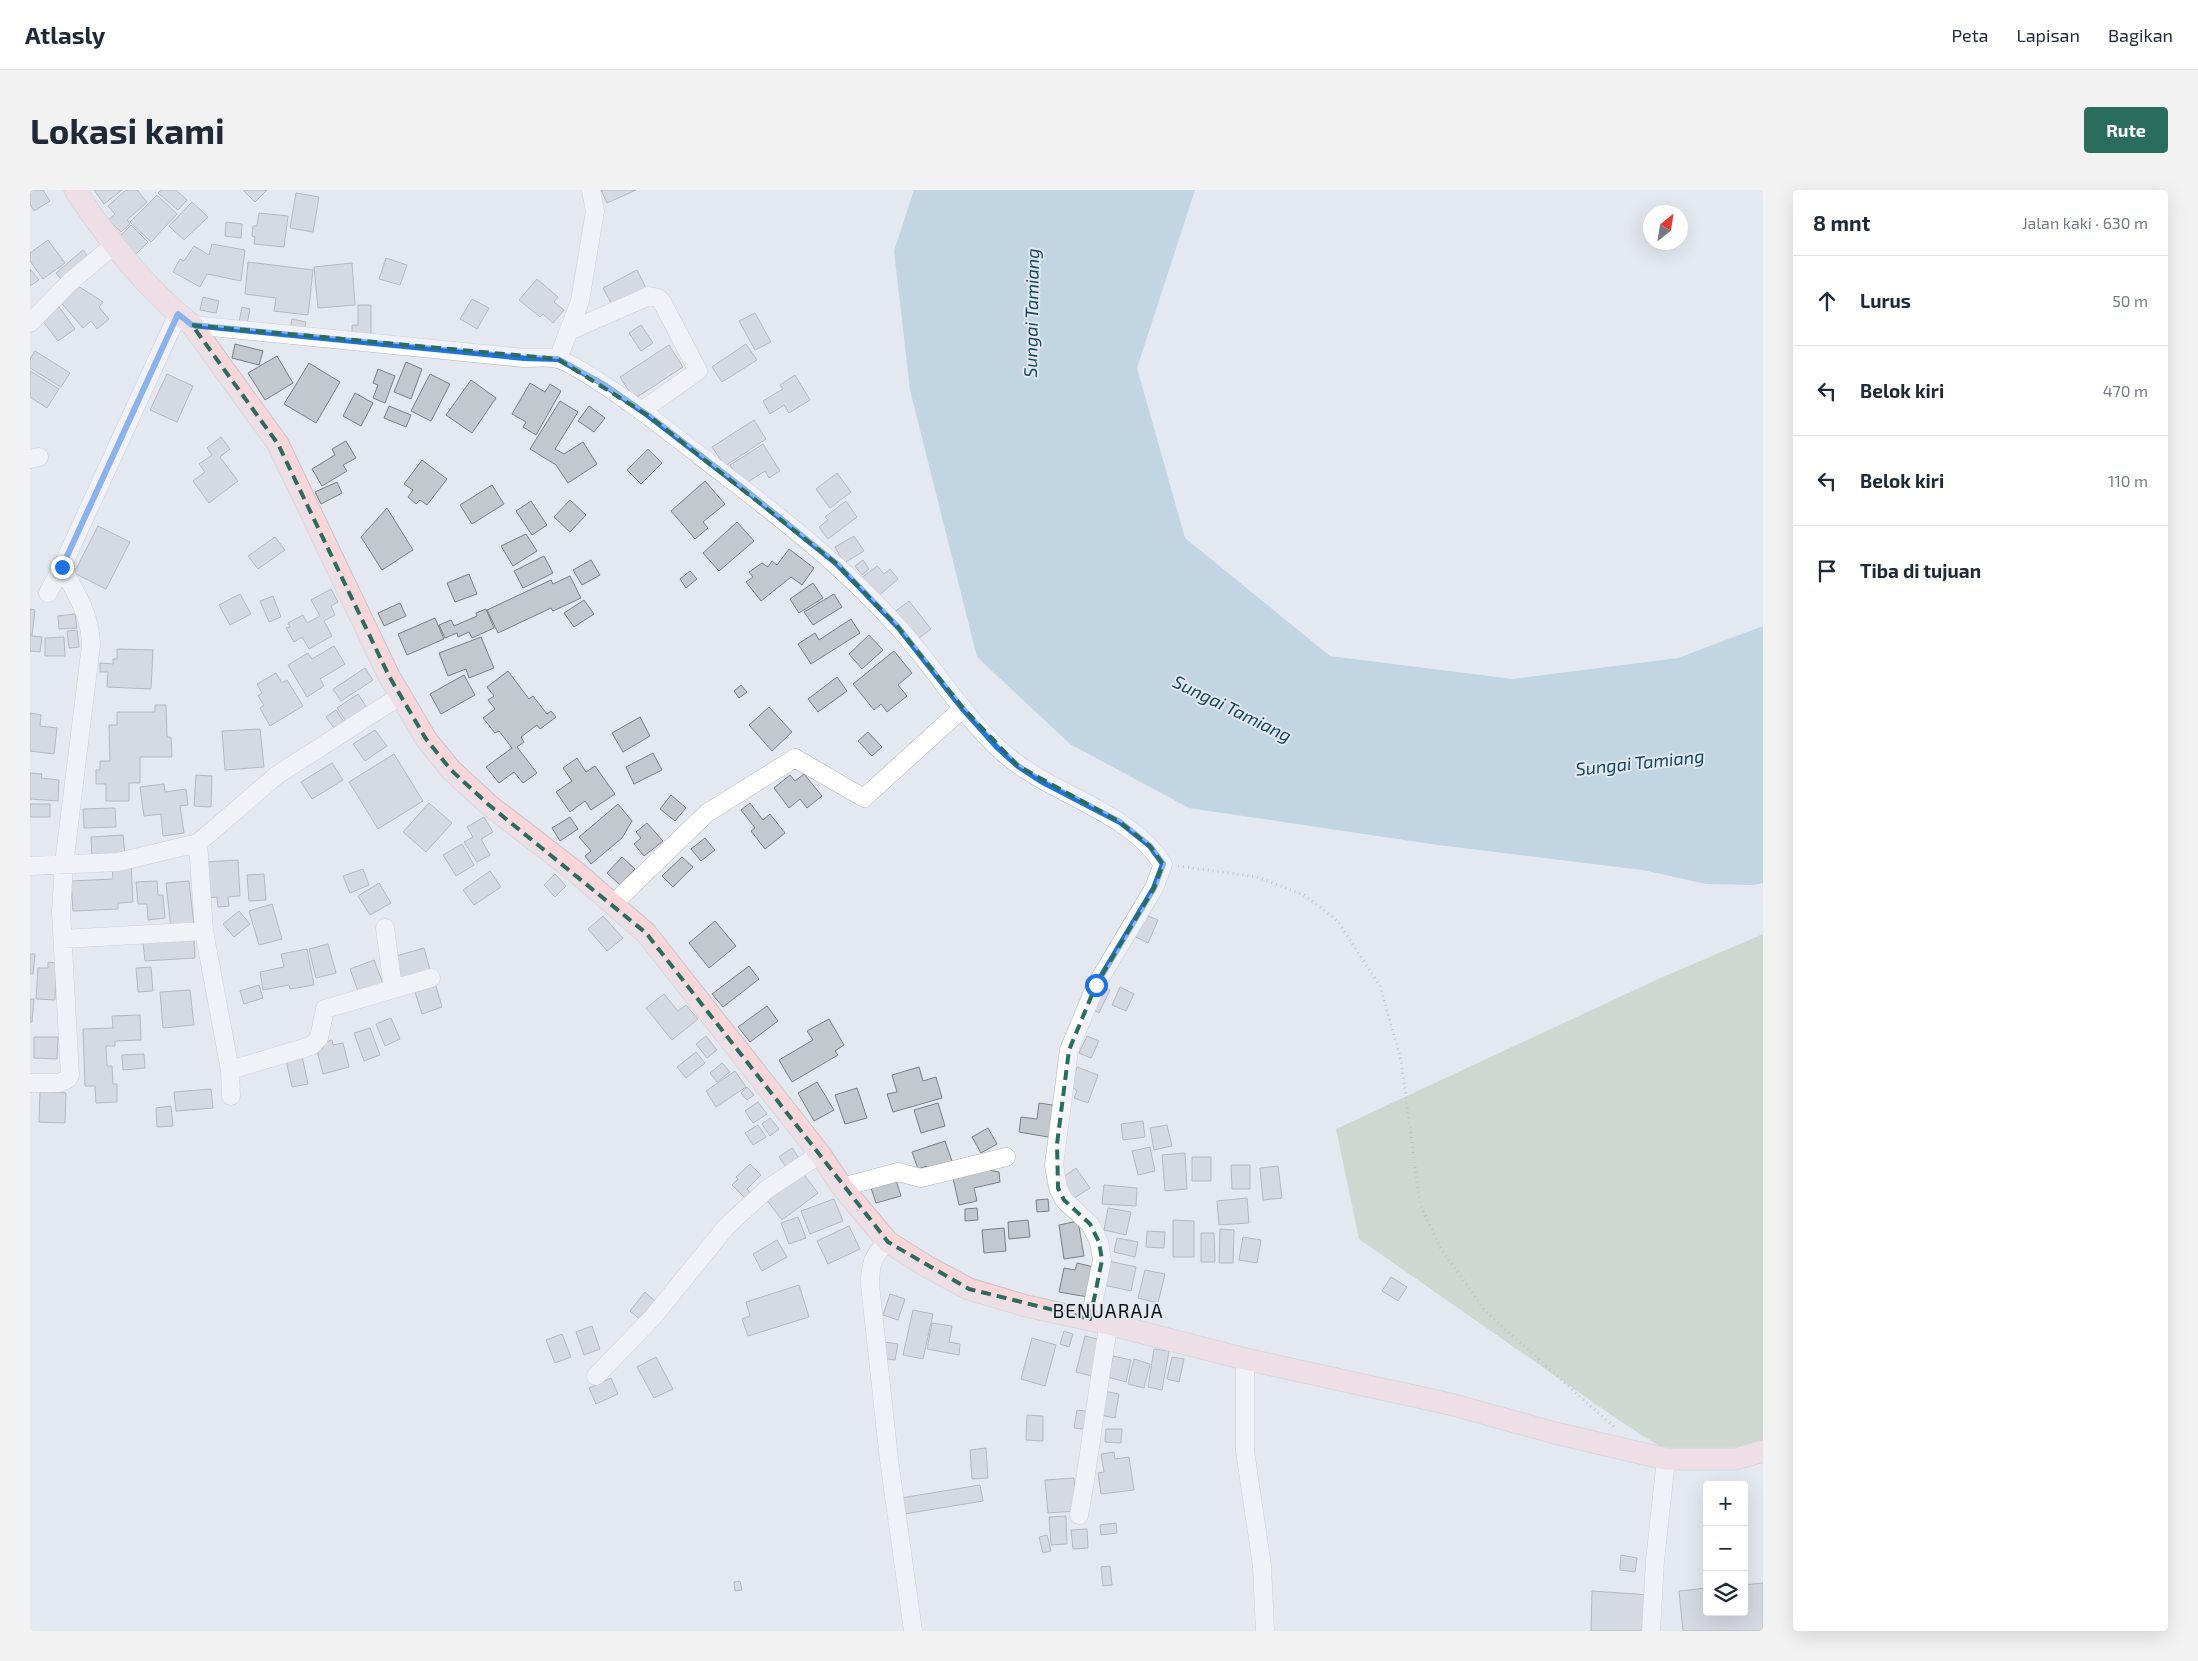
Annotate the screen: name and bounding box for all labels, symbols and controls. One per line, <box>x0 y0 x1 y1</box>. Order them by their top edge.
text: Atlasly <box>25 20 105 49</box>
text: Peta <box>1951 24 1988 46</box>
text: Lapisan <box>2016 24 2080 46</box>
text: Bagikan <box>2108 24 2173 46</box>
button: Rute <box>2084 107 2168 153</box>
text: Lokasi kami <box>30 109 225 151</box>
north arrow <box>1643 205 1688 250</box>
text: 8 mnt <box>1813 210 1870 235</box>
text: Jalan kaki · 630 m <box>2022 213 2148 232</box>
water label: Sungai Tamiang <box>1019 248 1043 378</box>
icon: ahead <box>1813 287 1841 315</box>
text: Lurus <box>1860 289 1911 312</box>
text: 50 m <box>2112 291 2148 310</box>
icon: left <box>1813 377 1841 405</box>
text: Belok kiri <box>1860 379 1944 402</box>
text: 470 m <box>2103 381 2148 400</box>
icon: left <box>1813 467 1841 495</box>
text: Belok kiri <box>1860 469 1944 492</box>
text: 110 m <box>2108 471 2148 490</box>
route end <box>51 556 74 579</box>
icon: arrive <box>1813 557 1841 585</box>
text: Tiba di tujuan <box>1860 559 1981 582</box>
water label: Sungai Tamiang <box>1170 670 1295 746</box>
water label: Sungai Tamiang <box>1574 744 1705 780</box>
route start <box>1085 974 1108 997</box>
district label: BENUARAJA <box>1052 1299 1164 1322</box>
map controls <box>1703 1481 1748 1616</box>
button: + <box>1703 1481 1748 1526</box>
button: − <box>1703 1526 1748 1571</box>
button: layers <box>1703 1571 1748 1616</box>

